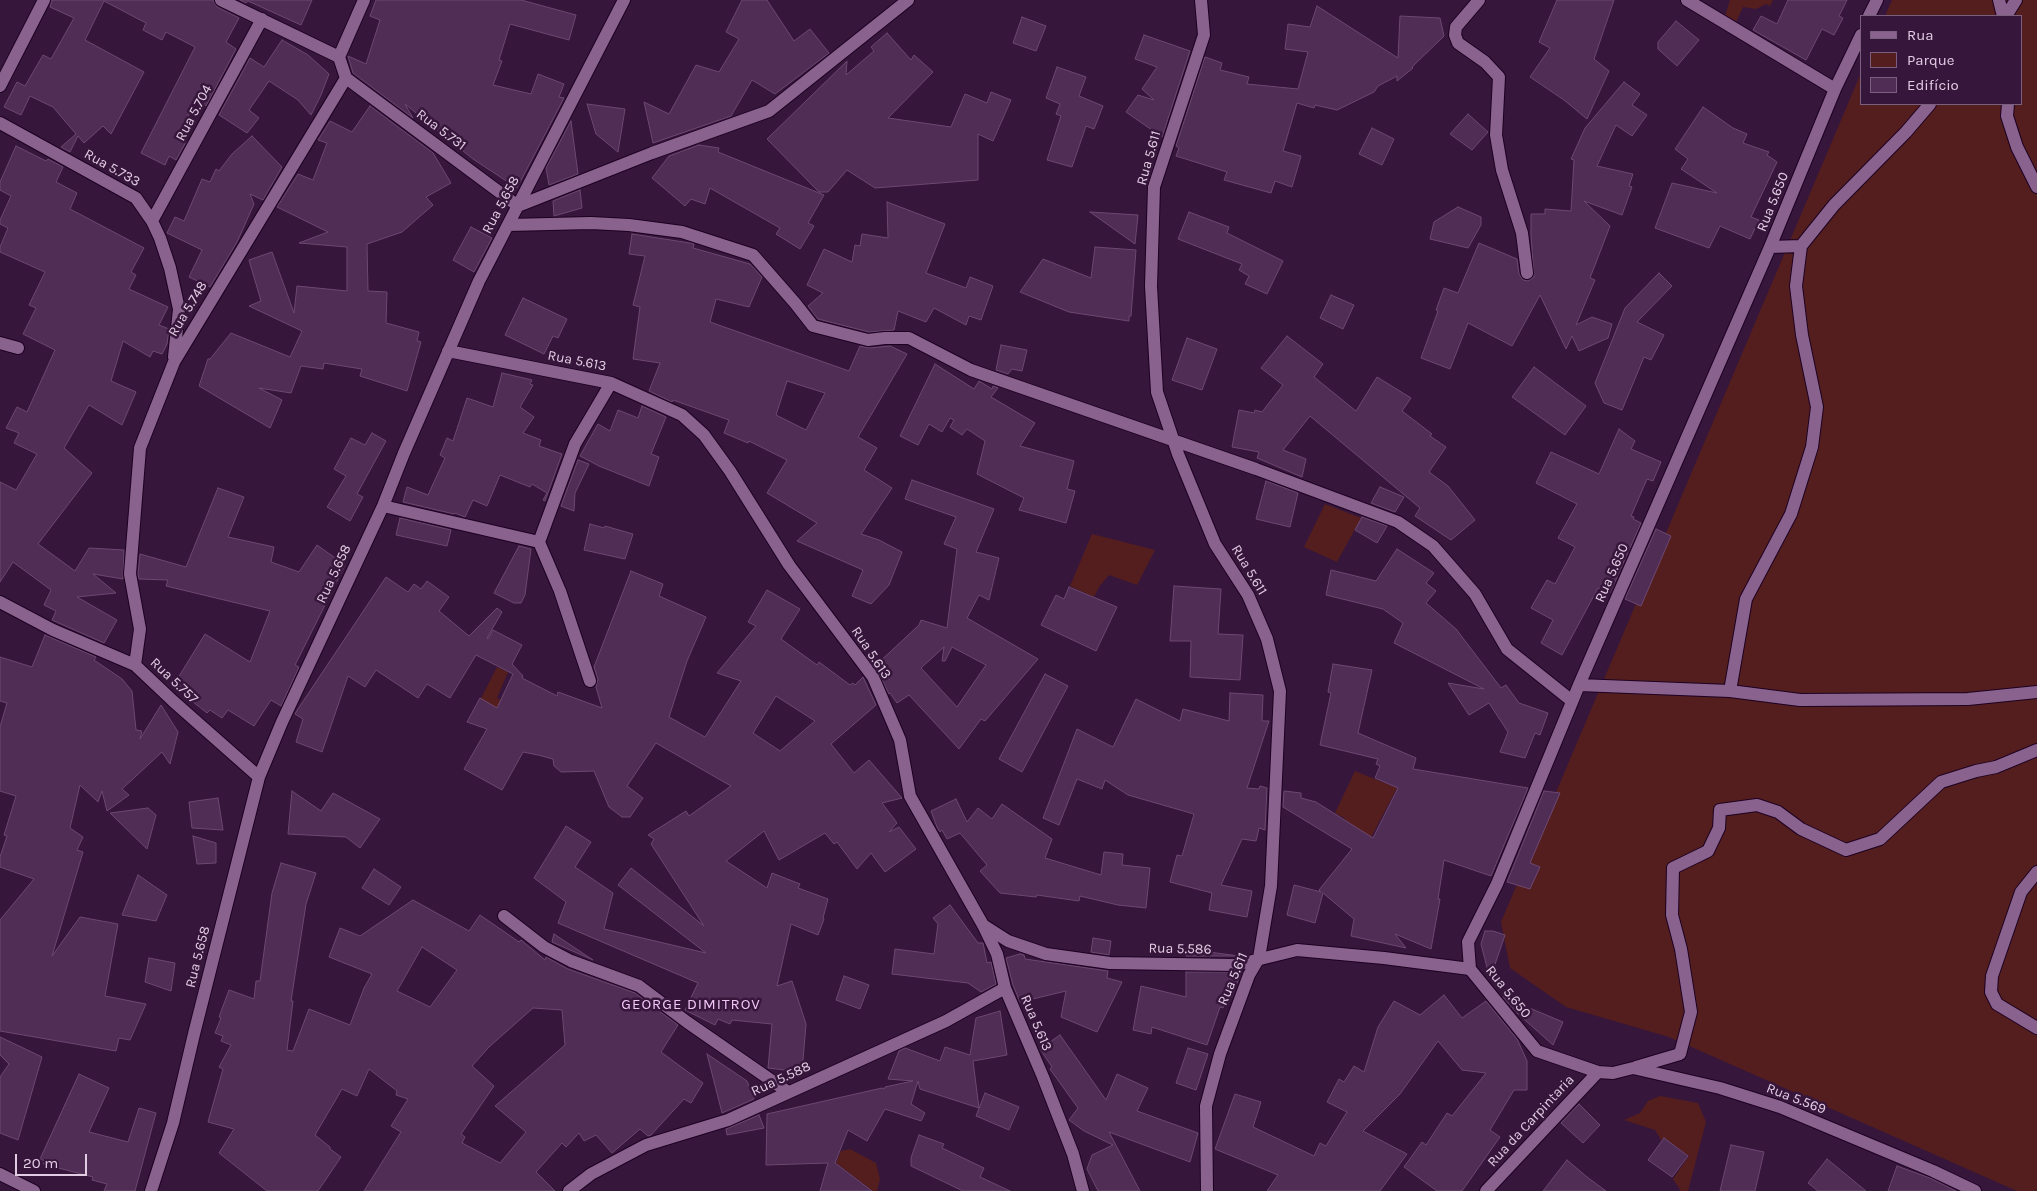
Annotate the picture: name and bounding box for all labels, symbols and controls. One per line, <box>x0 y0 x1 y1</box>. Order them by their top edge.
legend <box>1860 15 2022 105</box>
text: Rua <box>1907 26 1934 44</box>
text: Parque <box>1907 51 1955 69</box>
text: Edifício <box>1907 76 1959 94</box>
street label: Rua 5.704 <box>172 82 216 144</box>
street label: Rua 5.731 <box>413 106 469 154</box>
street label: Rua 5.611 <box>1133 129 1165 187</box>
street label: Rua 5.733 <box>81 146 143 190</box>
street label: Rua 5.650 <box>1753 170 1793 234</box>
street label: Rua 5.658 <box>479 173 523 237</box>
street label: Rua 5.748 <box>165 278 211 340</box>
street label: Rua 5.613 <box>546 347 608 375</box>
street label: Rua 5.650 <box>1592 541 1632 605</box>
street label: Rua 5.658 <box>313 542 355 606</box>
street label: Rua 5.611 <box>1227 542 1271 598</box>
street label: Rua 5.613 <box>847 624 895 682</box>
street label: Rua 5.757 <box>147 655 201 707</box>
street label: Rua 5.658 <box>182 924 214 990</box>
street label: Rua 5.586 <box>1148 940 1212 958</box>
street label: Rua 5.611 <box>1214 950 1252 1008</box>
street label: Rua 5.650 <box>1482 962 1534 1022</box>
street label: Rua 5.613 <box>1017 992 1055 1054</box>
district label: GEORGE DIMITROV <box>619 996 763 1014</box>
street label: Rua 5.588 <box>749 1058 813 1100</box>
street label: Rua da Carpintaria <box>1484 1072 1578 1170</box>
street label: Rua 5.569 <box>1764 1080 1828 1118</box>
scale bar <box>18 1144 90 1176</box>
text: 20 m <box>23 1154 58 1172</box>

